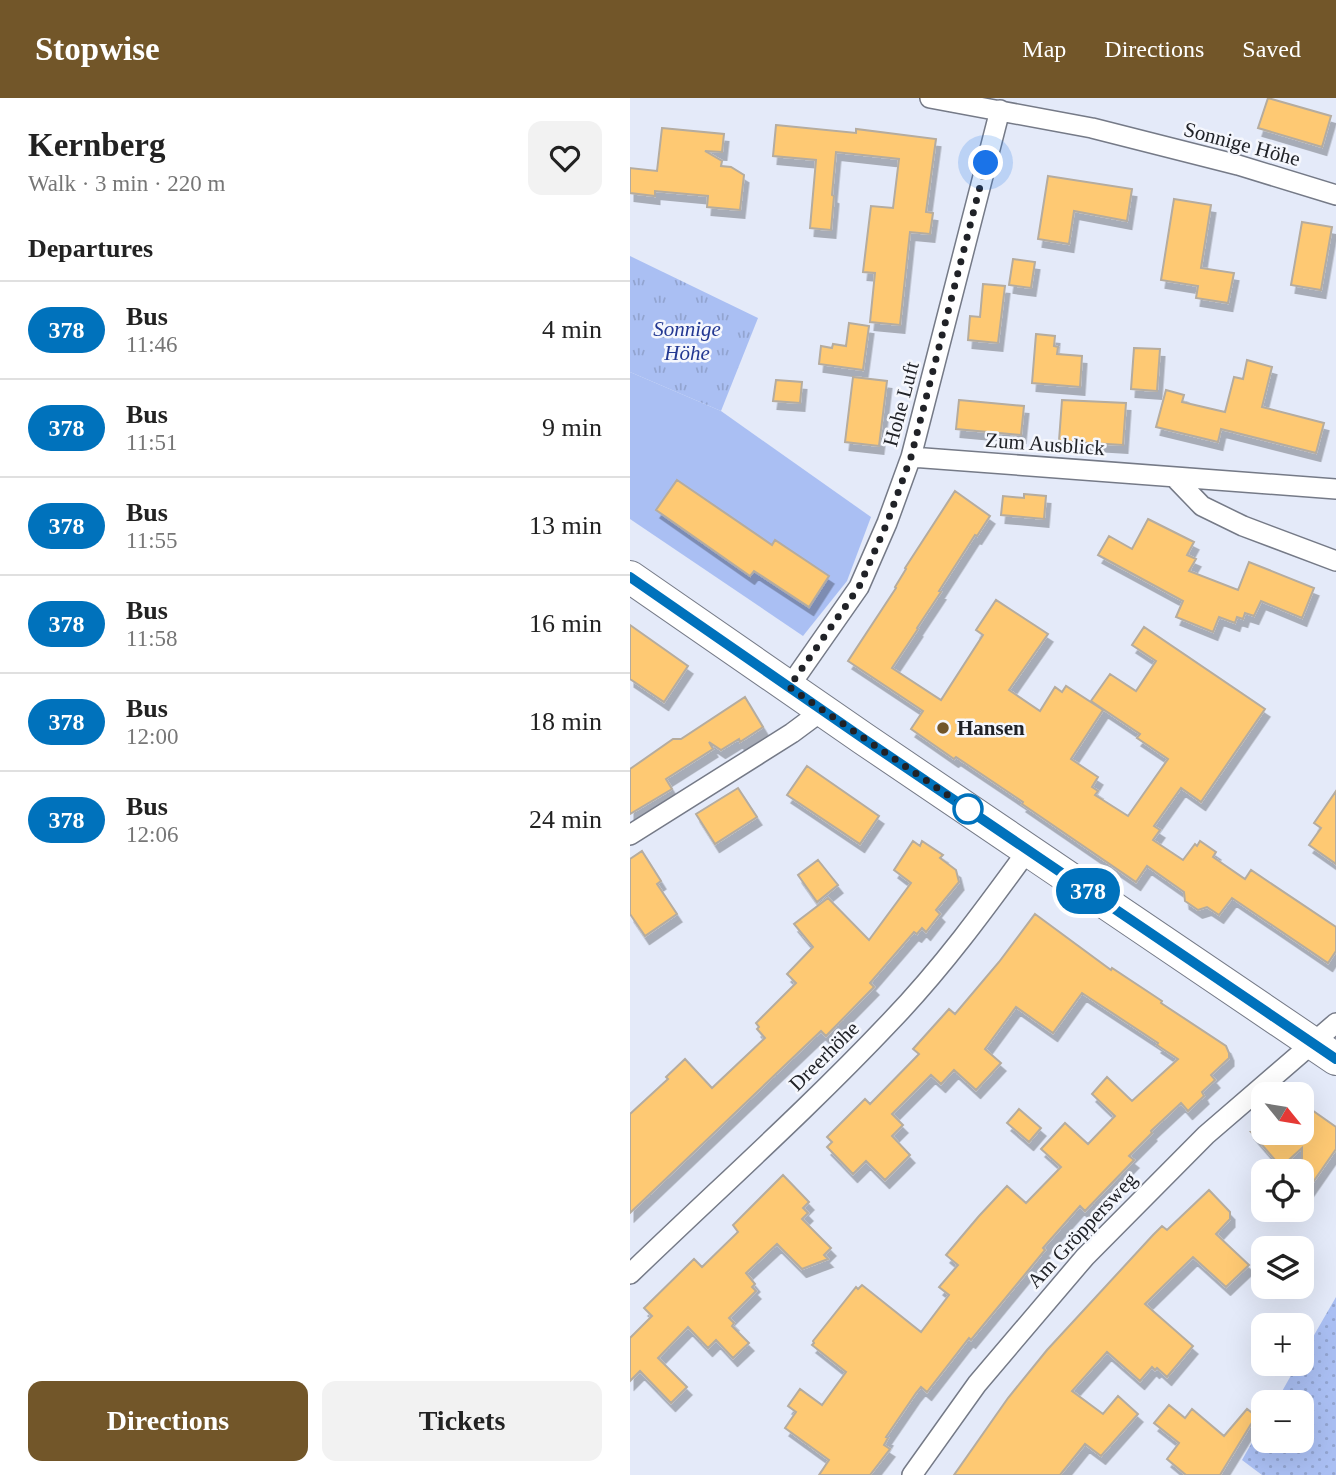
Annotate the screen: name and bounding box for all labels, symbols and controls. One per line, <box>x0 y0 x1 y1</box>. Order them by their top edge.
text: Stopwise <box>35 31 160 67</box>
text: Map <box>1022 36 1066 62</box>
text: Directions <box>1104 36 1204 62</box>
text: Saved <box>1242 36 1301 62</box>
street label: Sonnige Höhe <box>1181 117 1303 171</box>
button: heart <box>528 121 602 195</box>
text: Kernberg <box>28 127 165 163</box>
your location <box>968 145 1003 180</box>
text: Walk · 3 min · 220 m <box>28 171 225 196</box>
text: Departures <box>28 234 153 263</box>
text: Bus <box>126 302 168 331</box>
text: 4 min <box>542 315 602 344</box>
text: 378 <box>49 317 85 343</box>
park label: Sonnige Höhe <box>653 317 721 365</box>
text: 11:46 <box>126 332 178 357</box>
street label: Hohe Luft <box>878 359 924 449</box>
text: Bus <box>126 400 168 429</box>
text: 9 min <box>542 413 602 442</box>
text: 378 <box>49 415 85 441</box>
street label: Zum Ausblick <box>985 428 1106 460</box>
text: 11:51 <box>126 430 178 455</box>
text: Bus <box>126 498 168 527</box>
text: 13 min <box>529 511 602 540</box>
text: 378 <box>49 513 85 539</box>
text: 11:55 <box>126 528 178 553</box>
text: Bus <box>126 596 168 625</box>
text: 16 min <box>529 609 602 638</box>
text: 378 <box>49 611 85 637</box>
text: 11:58 <box>126 626 178 651</box>
text: Bus <box>126 694 168 723</box>
text: 18 min <box>529 707 602 736</box>
text: 378 <box>49 709 85 735</box>
place label: Hansen <box>957 716 1025 740</box>
marker: Hansen <box>935 720 951 736</box>
text: 12:00 <box>126 724 178 749</box>
text: Bus <box>126 792 168 821</box>
unlabelled marker <box>953 794 983 824</box>
text: 24 min <box>529 805 602 834</box>
text: 378 <box>49 807 85 833</box>
text: 12:06 <box>126 822 178 847</box>
line badge: 378 <box>1048 868 1128 914</box>
text: 378 <box>1070 878 1106 904</box>
street label: Dreerhöhe <box>784 1016 864 1096</box>
north arrow <box>1251 1082 1314 1144</box>
map controls <box>1251 1082 1314 1453</box>
button: locate <box>1251 1159 1314 1222</box>
street label: Am Gröppersweg <box>1022 1167 1142 1293</box>
button: layers <box>1251 1236 1314 1299</box>
button: + <box>1251 1313 1314 1376</box>
button: Directions <box>28 1381 308 1461</box>
button: Tickets <box>322 1381 602 1461</box>
button: − <box>1251 1390 1314 1453</box>

